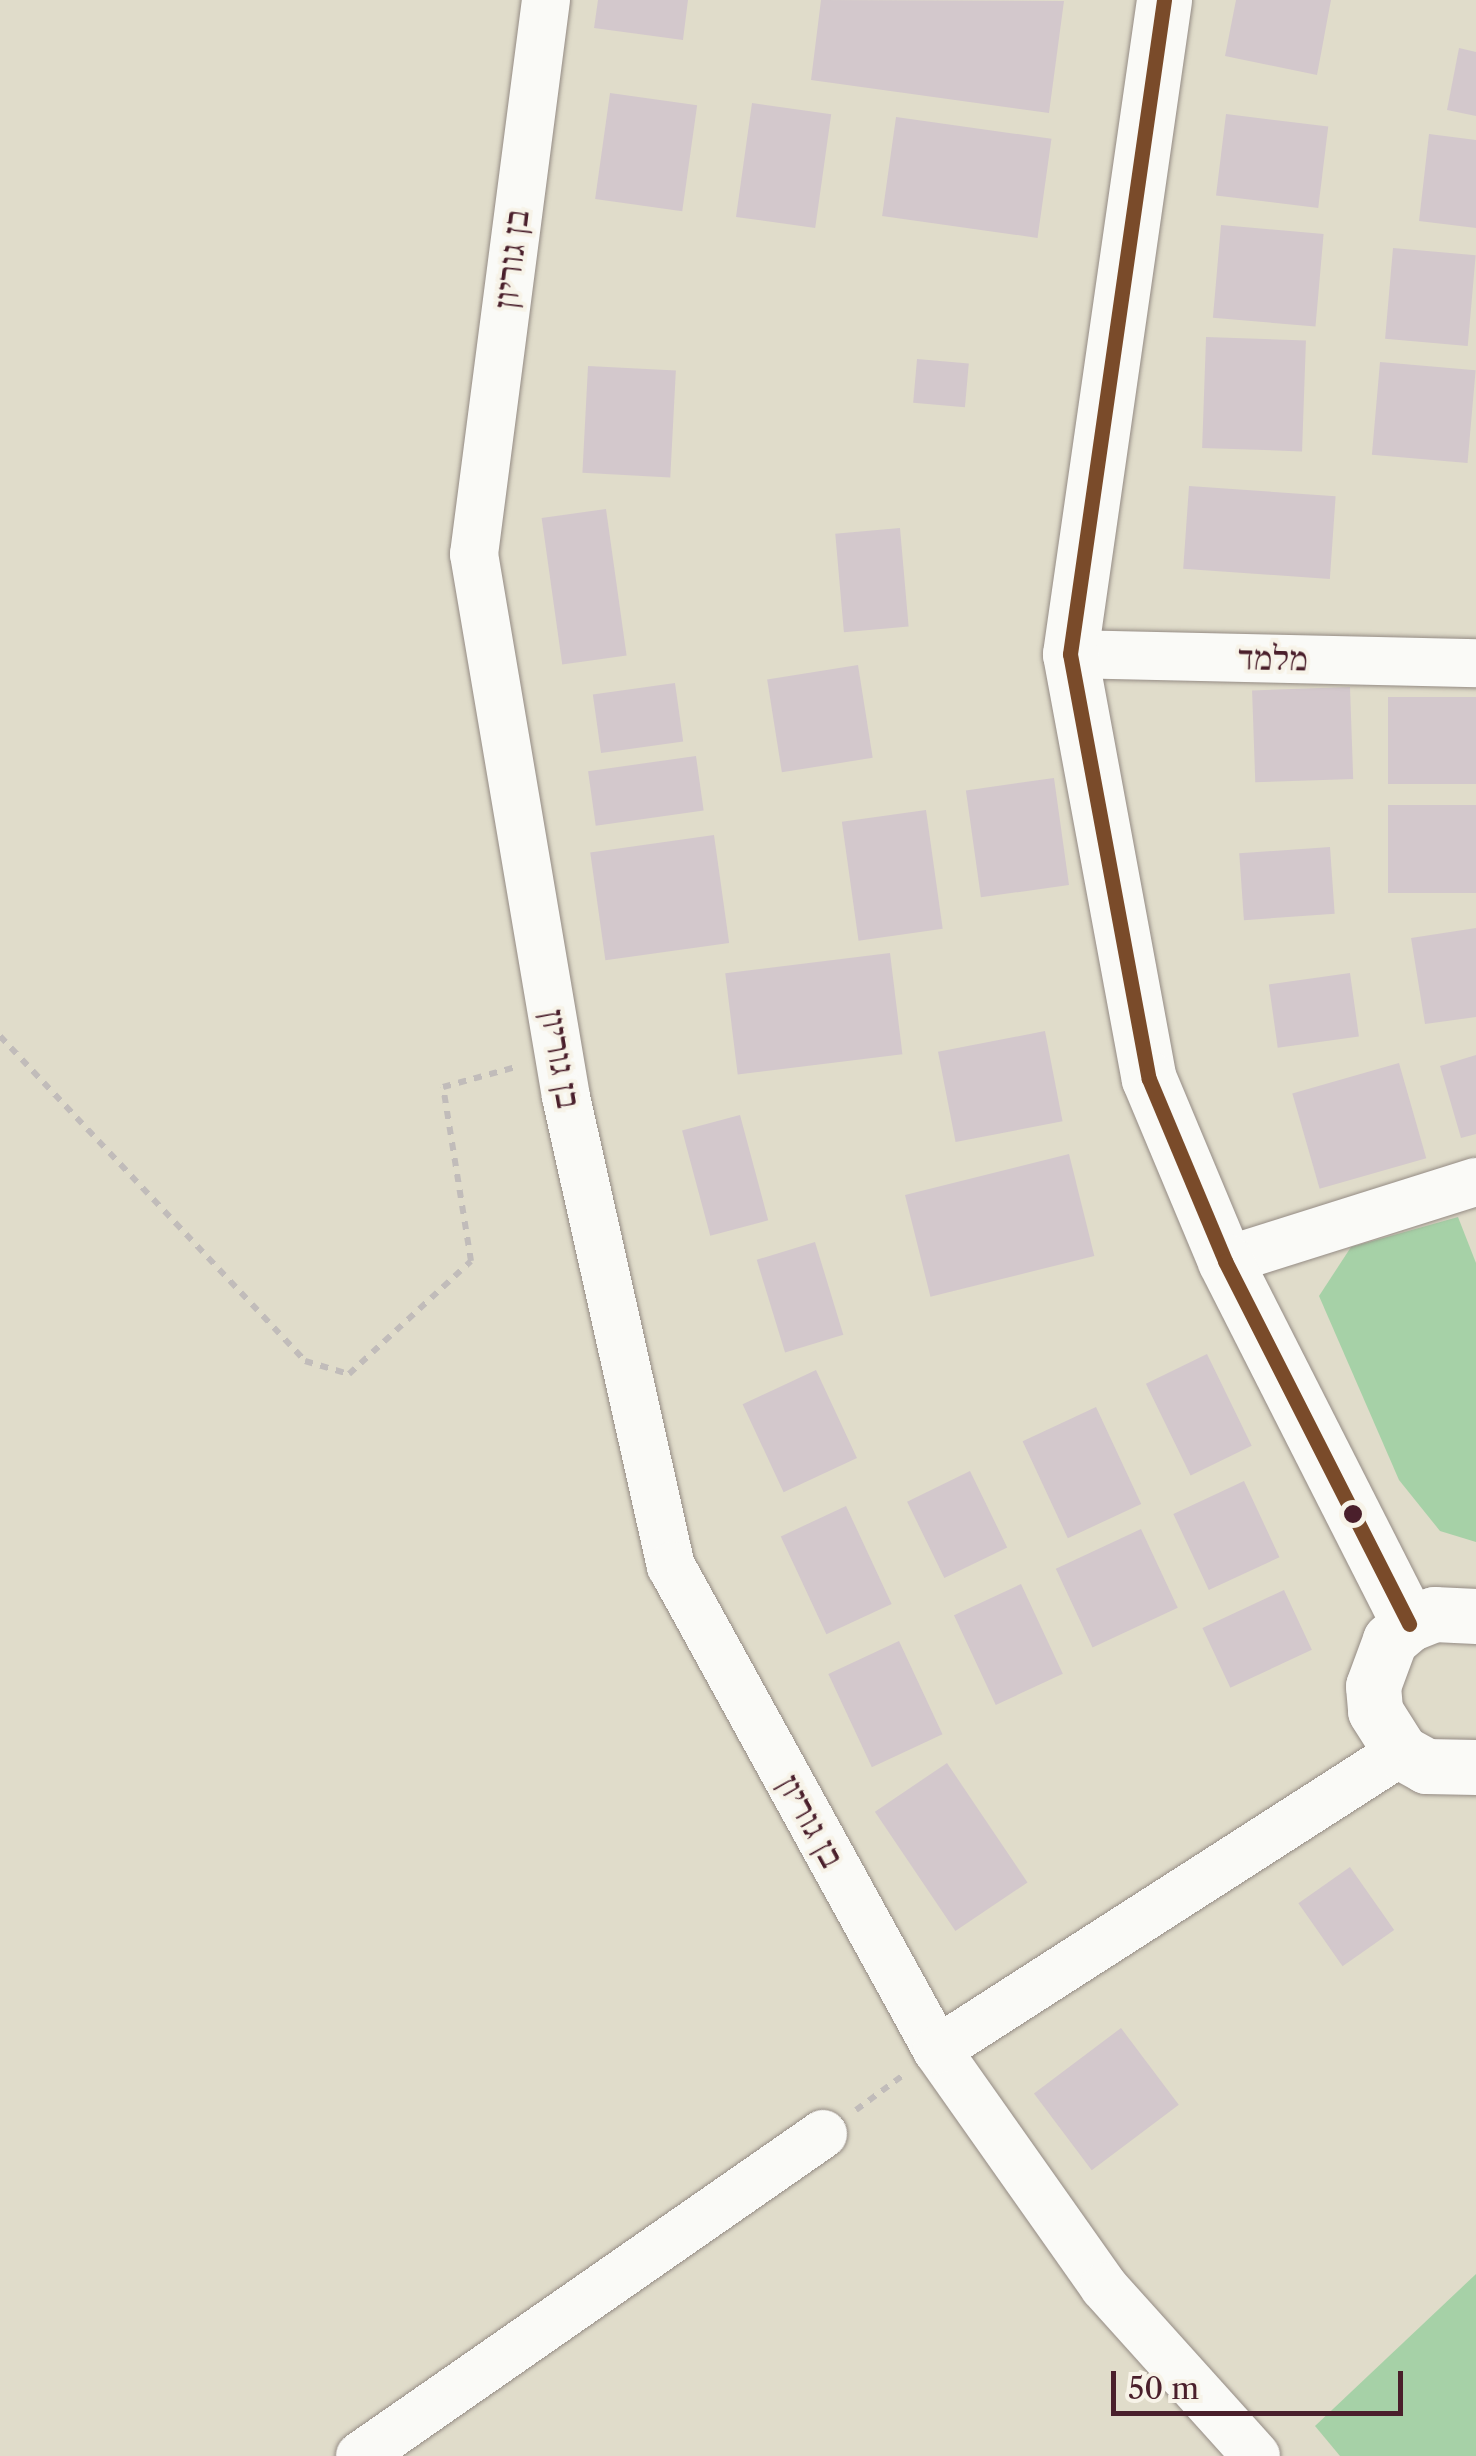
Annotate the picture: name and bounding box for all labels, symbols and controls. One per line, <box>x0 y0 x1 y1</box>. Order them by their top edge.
street label: בן גוריון <box>484 207 538 311</box>
street label: מלמד <box>1238 636 1308 680</box>
street label: בן גוריון <box>532 1006 590 1112</box>
unlabelled marker <box>1343 1504 1363 1524</box>
street label: בן גוריון <box>769 1767 853 1875</box>
scale bar <box>1116 2351 1408 2413</box>
text: 50 m <box>1128 2370 1199 2407</box>

